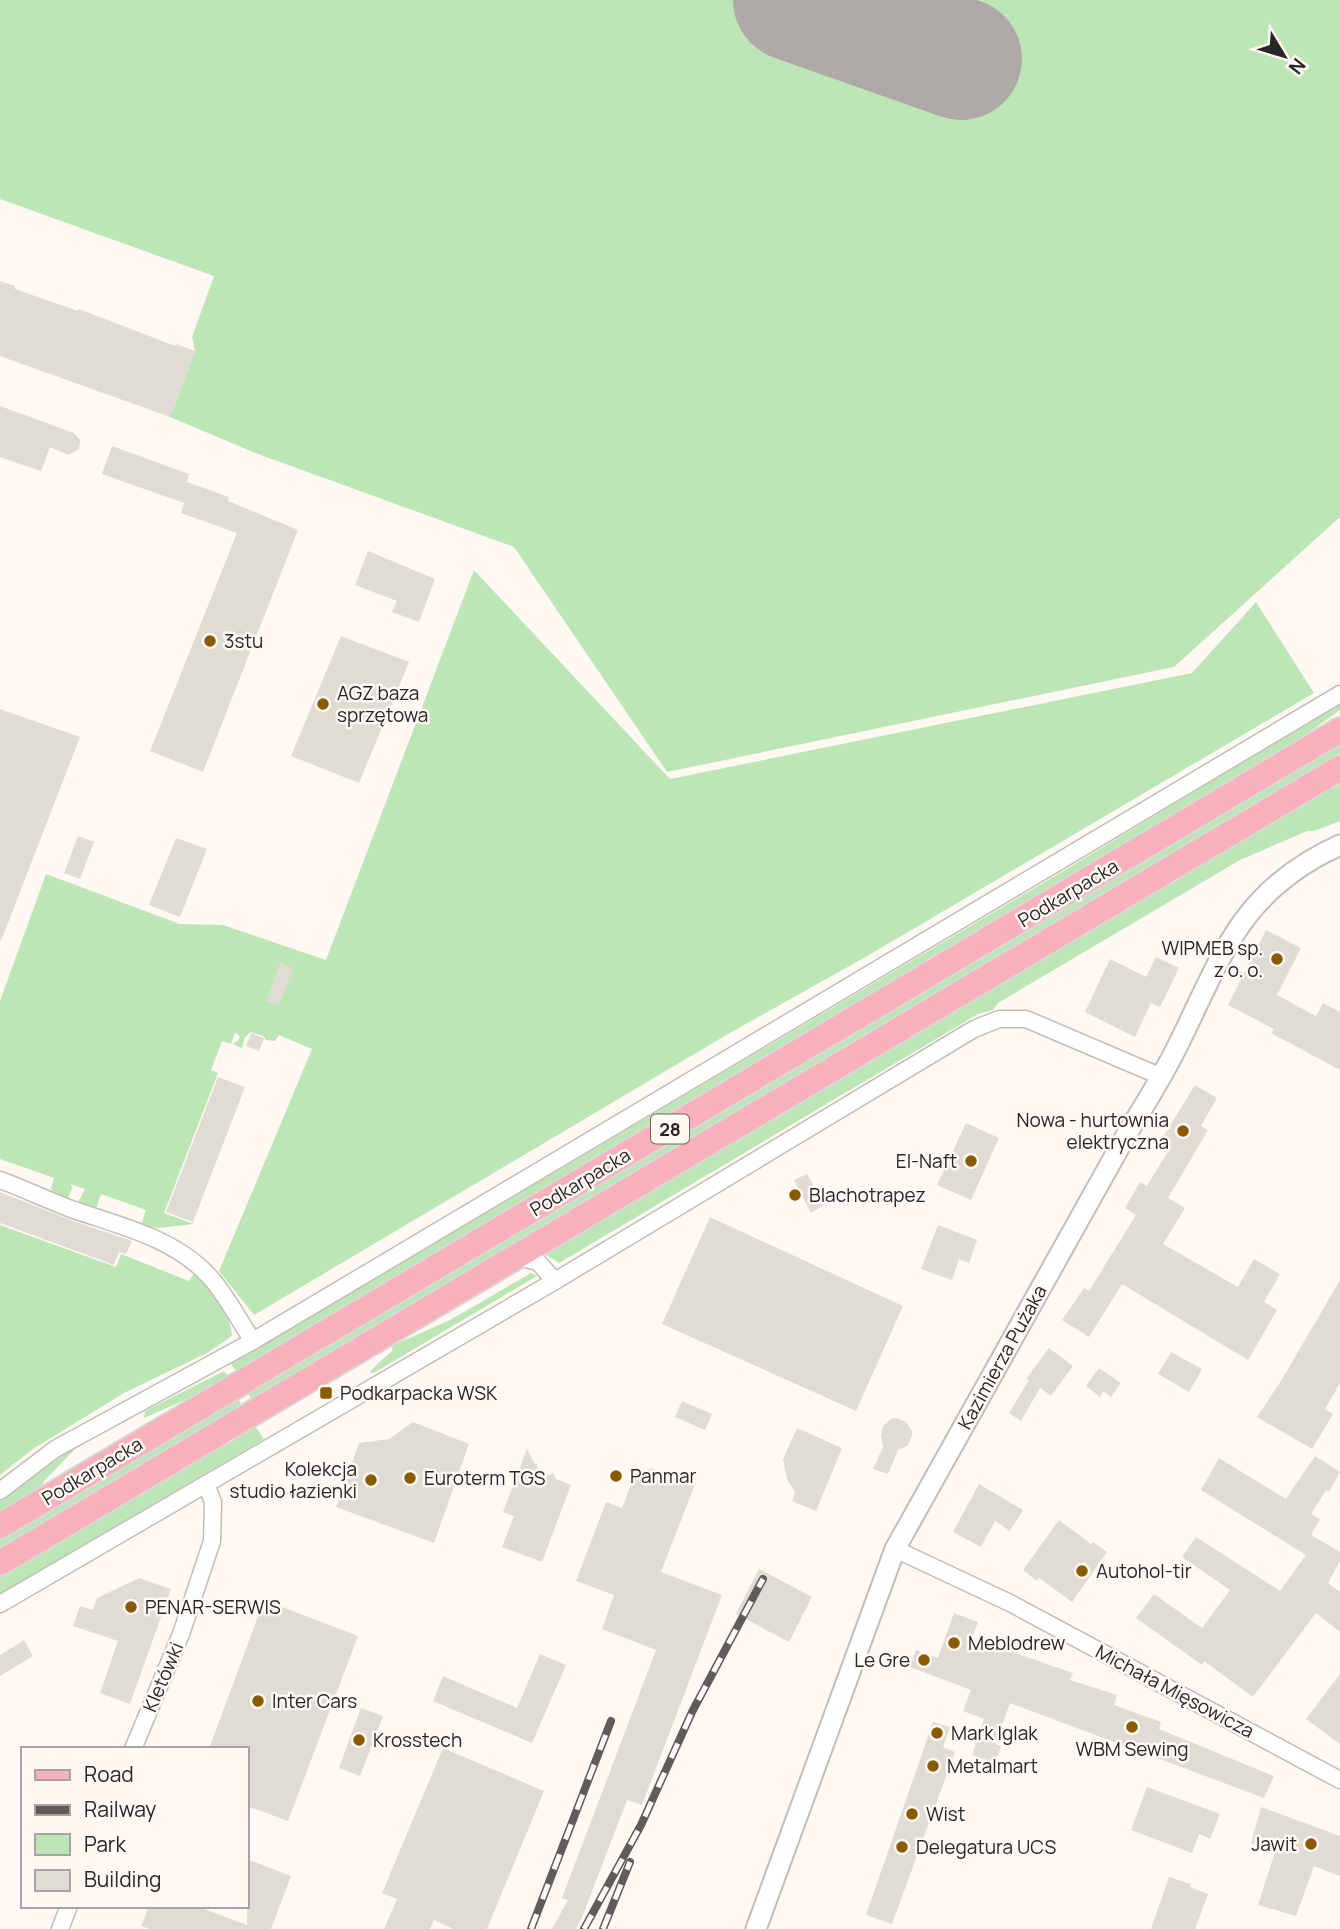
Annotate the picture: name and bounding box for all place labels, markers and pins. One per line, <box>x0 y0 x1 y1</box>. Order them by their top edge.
place label: 3stu <box>224 628 263 654</box>
marker: 3stu <box>202 633 218 649</box>
place label: AGZ baza sprzętowa <box>337 680 428 728</box>
marker: AGZ baza sprzętowa <box>315 696 331 712</box>
place label: WIPMEB sp. z o. o. <box>1161 935 1263 983</box>
marker: WIPMEB sp. z o. o. <box>1269 951 1285 967</box>
place label: Nowa - hurtownia elektryczna <box>1017 1107 1169 1155</box>
marker: Nowa - hurtownia elektryczna <box>1175 1123 1191 1139</box>
place label: El-Naft <box>896 1148 957 1174</box>
marker: El-Naft <box>963 1153 979 1169</box>
place label: Blachotrapez <box>809 1182 926 1208</box>
marker: Blachotrapez <box>787 1187 803 1203</box>
place label: Podkarpacka WSK <box>340 1380 498 1406</box>
marker: Podkarpacka WSK <box>318 1385 334 1401</box>
place label: Kolekcja studio łazienki <box>230 1456 357 1504</box>
place label: Panmar <box>630 1463 697 1489</box>
place label: Euroterm TGS <box>424 1465 546 1491</box>
marker: Panmar <box>608 1468 624 1484</box>
marker: Euroterm TGS <box>402 1470 418 1486</box>
marker: Kolekcja studio łazienki <box>363 1472 379 1488</box>
place label: Autohol-tir <box>1096 1558 1192 1584</box>
marker: Autohol-tir <box>1074 1563 1090 1579</box>
place label: PENAR-SERWIS <box>145 1594 281 1620</box>
marker: PENAR-SERWIS <box>123 1599 139 1615</box>
place label: Meblodrew <box>968 1630 1066 1656</box>
marker: Meblodrew <box>946 1635 962 1651</box>
place label: Le Gre <box>854 1647 910 1673</box>
marker: Le Gre <box>916 1652 932 1668</box>
place label: Inter Cars <box>272 1688 357 1714</box>
marker: Inter Cars <box>250 1693 266 1709</box>
marker: WBM Sewing <box>1124 1719 1140 1735</box>
place label: Mark Iglak <box>951 1720 1038 1746</box>
marker: Mark Iglak <box>929 1725 945 1741</box>
place label: Krosstech <box>373 1727 462 1753</box>
marker: Krosstech <box>351 1732 367 1748</box>
place label: WBM Sewing <box>1075 1736 1189 1762</box>
place label: Metalmart <box>947 1753 1038 1779</box>
marker: Metalmart <box>925 1758 941 1774</box>
place label: Wist <box>926 1801 965 1827</box>
marker: Wist <box>904 1806 920 1822</box>
place label: Jawit <box>1251 1831 1297 1857</box>
place label: Delegatura UCS <box>916 1834 1056 1860</box>
marker: Jawit <box>1303 1836 1319 1852</box>
marker: Delegatura UCS <box>894 1839 910 1855</box>

